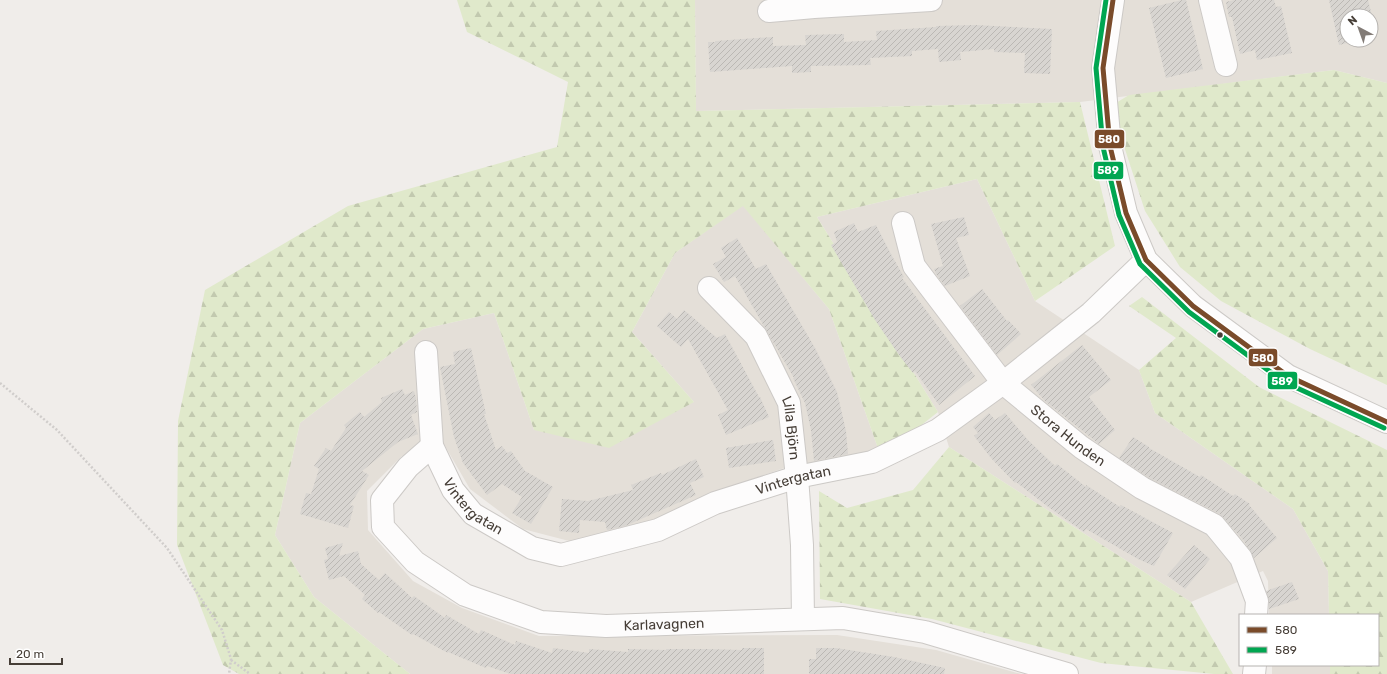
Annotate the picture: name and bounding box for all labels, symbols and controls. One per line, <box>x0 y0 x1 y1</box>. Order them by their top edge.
north arrow <box>1339 8 1379 48</box>
text: N <box>1346 13 1360 28</box>
line badge: 580 <box>1094 129 1125 149</box>
text: 580 <box>1098 133 1120 146</box>
line badge: 589 <box>1093 161 1124 180</box>
text: 589 <box>1097 164 1119 177</box>
unlabelled marker <box>1215 330 1225 340</box>
line badge: 580 <box>1248 348 1278 367</box>
text: 580 <box>1252 352 1274 365</box>
line badge: 589 <box>1267 371 1298 390</box>
text: 589 <box>1271 375 1293 388</box>
street label: Lilla Björn <box>778 393 803 461</box>
street label: Stora Hunden <box>1027 401 1109 470</box>
street label: Vintergatan <box>754 462 832 499</box>
street label: Vintergatan <box>439 475 506 538</box>
legend <box>1239 614 1379 666</box>
street label: Karlavagnen <box>623 615 705 634</box>
text: 580 <box>1275 623 1297 637</box>
scale bar <box>10 640 62 666</box>
text: 589 <box>1275 643 1297 657</box>
text: 20 m <box>16 647 44 661</box>

